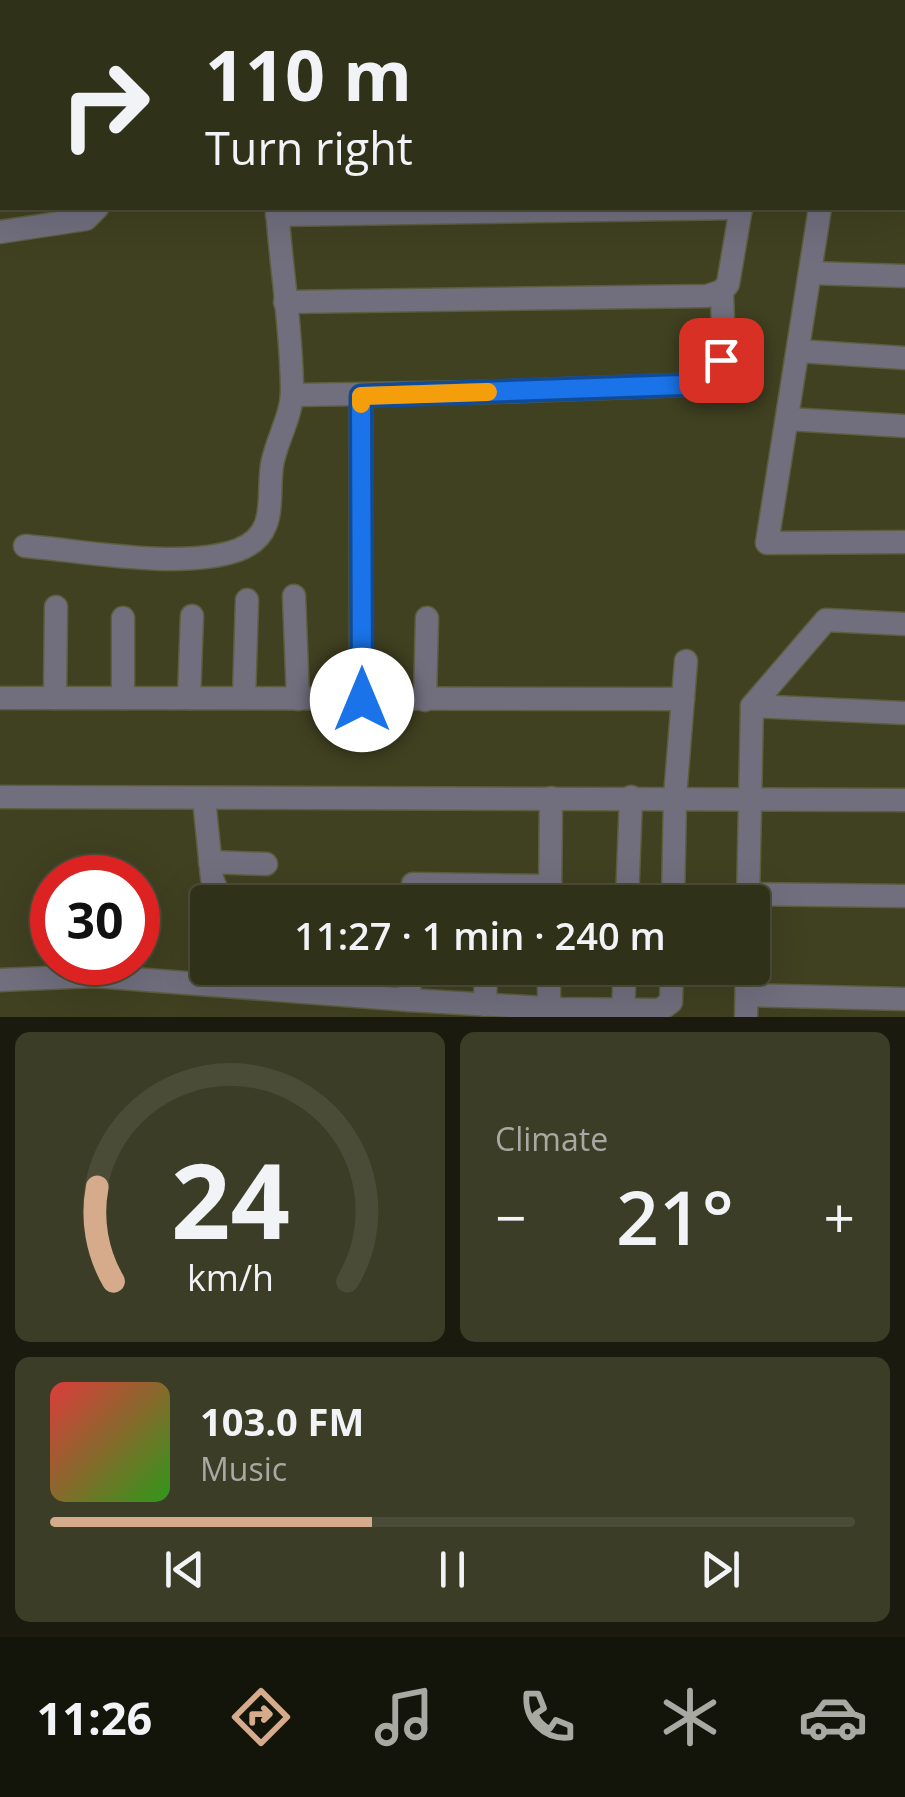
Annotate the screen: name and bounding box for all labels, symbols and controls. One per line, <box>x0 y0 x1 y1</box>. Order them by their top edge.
text: 110 m <box>205 26 412 122</box>
icon: right <box>40 40 170 170</box>
text: Turn right <box>205 117 413 178</box>
pin <box>679 318 764 403</box>
icon: arrive <box>694 333 749 388</box>
position arrow <box>310 648 414 752</box>
speed limit sign: 30 <box>30 855 160 985</box>
text: 11:27 · 1 min · 240 m <box>294 909 666 961</box>
text: Climate <box>495 1117 608 1160</box>
text: 24 <box>171 1128 289 1269</box>
text: 21° <box>616 1165 734 1267</box>
text: − <box>495 1179 526 1254</box>
text: + <box>824 1179 855 1254</box>
text: km/h <box>187 1253 273 1301</box>
text: 103.0 FM <box>200 1395 364 1447</box>
text: Music <box>200 1447 287 1490</box>
icon: previous <box>157 1542 212 1597</box>
icon: pause <box>425 1542 480 1597</box>
icon: next <box>693 1542 748 1597</box>
icon: directions <box>226 1682 296 1752</box>
icon: music <box>369 1682 439 1752</box>
icon: phone <box>512 1682 582 1752</box>
icon: climate <box>655 1682 725 1752</box>
icon: car <box>798 1682 868 1752</box>
text: 11:26 <box>37 1687 152 1748</box>

